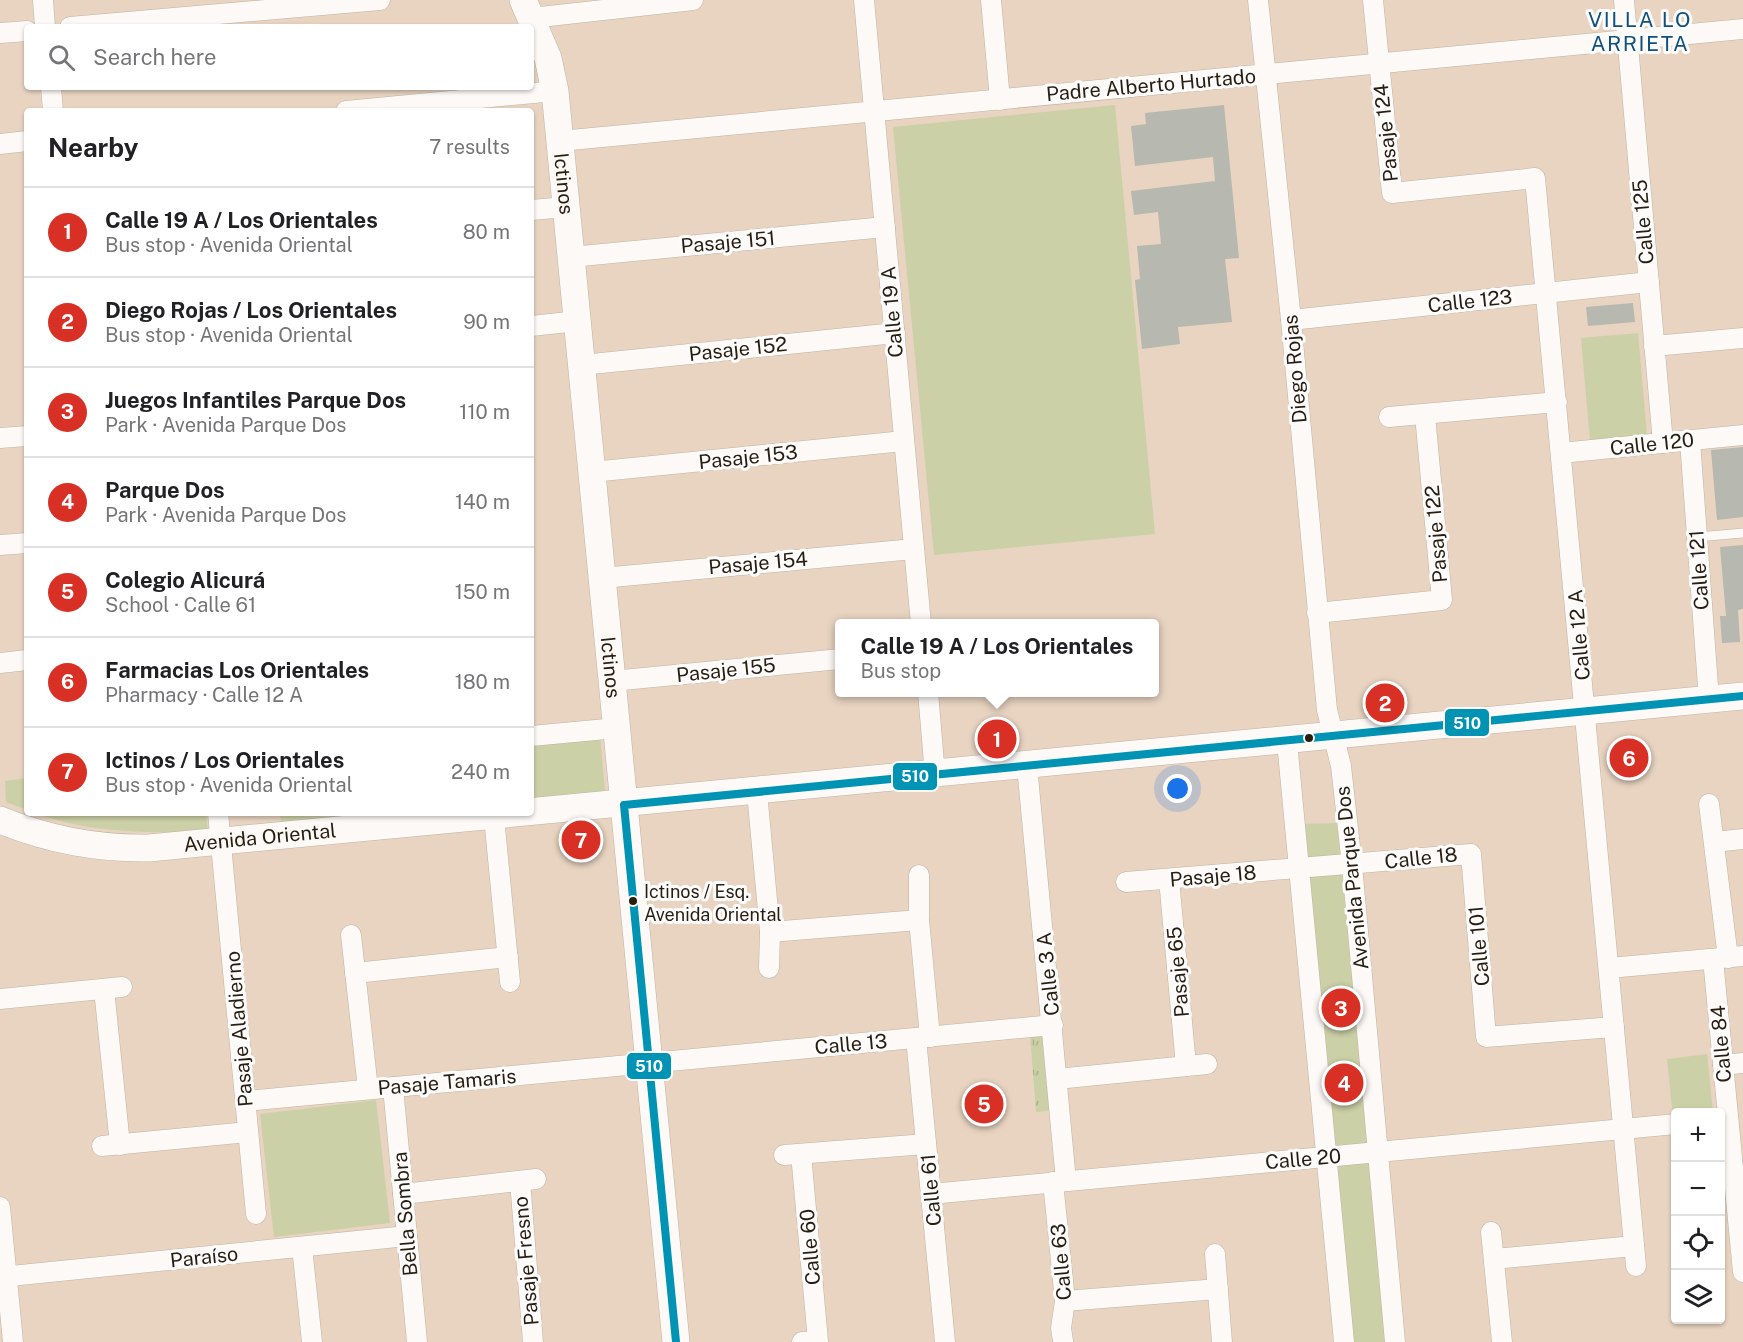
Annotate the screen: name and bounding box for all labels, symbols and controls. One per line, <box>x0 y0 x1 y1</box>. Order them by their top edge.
district label: VILLA LO ARRIETA <box>1588 7 1692 56</box>
search box <box>24 24 534 90</box>
icon: search <box>45 41 78 74</box>
text: Search here <box>93 44 217 70</box>
street label: Padre Alberto Hurtado <box>1045 64 1257 106</box>
street label: Pasaje 124 <box>1369 83 1403 183</box>
text: Nearby <box>48 132 138 163</box>
text: 7 results <box>429 135 510 159</box>
street label: Ictinos <box>549 152 579 216</box>
street label: Calle 125 <box>1627 179 1659 265</box>
text: Calle 19 A / Los Orientales <box>105 207 378 233</box>
text: 1 <box>63 220 72 244</box>
text: 80 m <box>463 220 510 244</box>
street label: Pasaje 151 <box>680 226 776 258</box>
text: Bus stop · Avenida Oriental <box>105 233 353 257</box>
street label: Calle 19 A <box>876 265 908 359</box>
street label: Calle 123 <box>1427 285 1513 317</box>
text: Diego Rojas / Los Orientales <box>105 297 397 323</box>
text: 2 <box>61 310 74 334</box>
text: 90 m <box>463 310 510 334</box>
street label: Diego Rojas <box>1278 314 1312 424</box>
text: Bus stop · Avenida Oriental <box>105 323 353 347</box>
street label: Pasaje 152 <box>688 332 788 366</box>
text: Juegos Infantiles Parque Dos <box>105 387 406 413</box>
text: 3 <box>61 400 74 424</box>
text: 110 m <box>459 400 510 424</box>
text: Park · Avenida Parque Dos <box>105 413 346 437</box>
street label: Calle 120 <box>1609 428 1695 460</box>
street label: Pasaje 153 <box>697 440 799 474</box>
text: Parque Dos <box>105 477 225 503</box>
street label: Pasaje 122 <box>1420 484 1452 584</box>
text: 4 <box>61 490 74 514</box>
text: 140 m <box>455 490 510 514</box>
text: Park · Avenida Parque Dos <box>105 503 346 527</box>
street label: Calle 121 <box>1684 529 1714 611</box>
street label: Pasaje 154 <box>707 547 809 579</box>
text: Colegio Alicurá <box>105 567 265 593</box>
text: 5 <box>61 580 74 604</box>
text: 150 m <box>455 580 510 604</box>
street label: Calle 12 A <box>1563 589 1595 681</box>
text: School · Calle 61 <box>105 593 256 617</box>
popup <box>835 619 1159 697</box>
text: Calle 19 A / Los Orientales <box>861 633 1133 659</box>
street label: Ictinos <box>596 636 626 699</box>
street label: Pasaje 155 <box>675 653 777 687</box>
text: Farmacias Los Orientales <box>105 657 369 683</box>
text: Bus stop <box>861 659 941 683</box>
text: 6 <box>61 670 74 694</box>
text: 180 m <box>455 670 510 694</box>
pin: 2 <box>1366 680 1404 726</box>
text: Pharmacy · Calle 12 A <box>105 683 303 707</box>
line badge: 510 <box>1444 708 1490 737</box>
text: 510 <box>1453 714 1481 733</box>
pin: 1 <box>978 716 1016 762</box>
unlabelled marker <box>1303 732 1315 744</box>
pin: 6 <box>1610 736 1648 780</box>
text: Ictinos / Los Orientales <box>105 747 344 773</box>
text: 7 <box>61 760 74 784</box>
text: 240 m <box>451 760 510 784</box>
line badge: 510 <box>892 762 938 791</box>
text: 510 <box>901 767 929 786</box>
text: Bus stop · Avenida Oriental <box>105 773 353 797</box>
your location <box>1163 774 1192 803</box>
street label: Avenida Parque Dos <box>1330 785 1374 971</box>
street label: Avenida Oriental <box>182 818 337 857</box>
pin: 7 <box>562 818 600 862</box>
street label: Calle 18 <box>1383 842 1459 874</box>
street label: Pasaje 18 <box>1169 860 1257 892</box>
place label: Ictinos / Esq. Avenida Oriental <box>644 881 782 925</box>
marker: Ictinos / Esq. Avenida Oriental <box>627 895 639 907</box>
street label: Calle 101 <box>1464 905 1494 987</box>
street label: Pasaje 65 <box>1162 925 1194 1019</box>
street label: Calle 3 A <box>1032 931 1064 1017</box>
street label: Pasaje Aladierno <box>220 950 258 1108</box>
pin: 3 <box>1322 986 1360 1030</box>
street label: Calle 84 <box>1706 1004 1736 1084</box>
street label: Calle 13 <box>814 1029 888 1059</box>
line badge: 510 <box>626 1052 672 1080</box>
text: 510 <box>635 1057 663 1076</box>
pin: 4 <box>1324 1060 1364 1106</box>
street label: Pasaje Tamaris <box>377 1064 517 1100</box>
pin: 5 <box>964 1082 1004 1126</box>
map controls <box>1671 1108 1725 1324</box>
button: + <box>1671 1108 1725 1162</box>
street label: Calle 20 <box>1264 1144 1342 1174</box>
street label: Bella Sombra <box>388 1151 422 1277</box>
street label: Calle 61 <box>916 1153 946 1227</box>
button: − <box>1671 1162 1725 1216</box>
street label: Pasaje Fresno <box>508 1195 544 1327</box>
street label: Calle 60 <box>795 1208 825 1286</box>
button: locate <box>1671 1216 1725 1270</box>
street label: Calle 63 <box>1046 1223 1076 1301</box>
street label: Paraíso <box>169 1241 239 1273</box>
button: layers <box>1671 1270 1725 1324</box>

